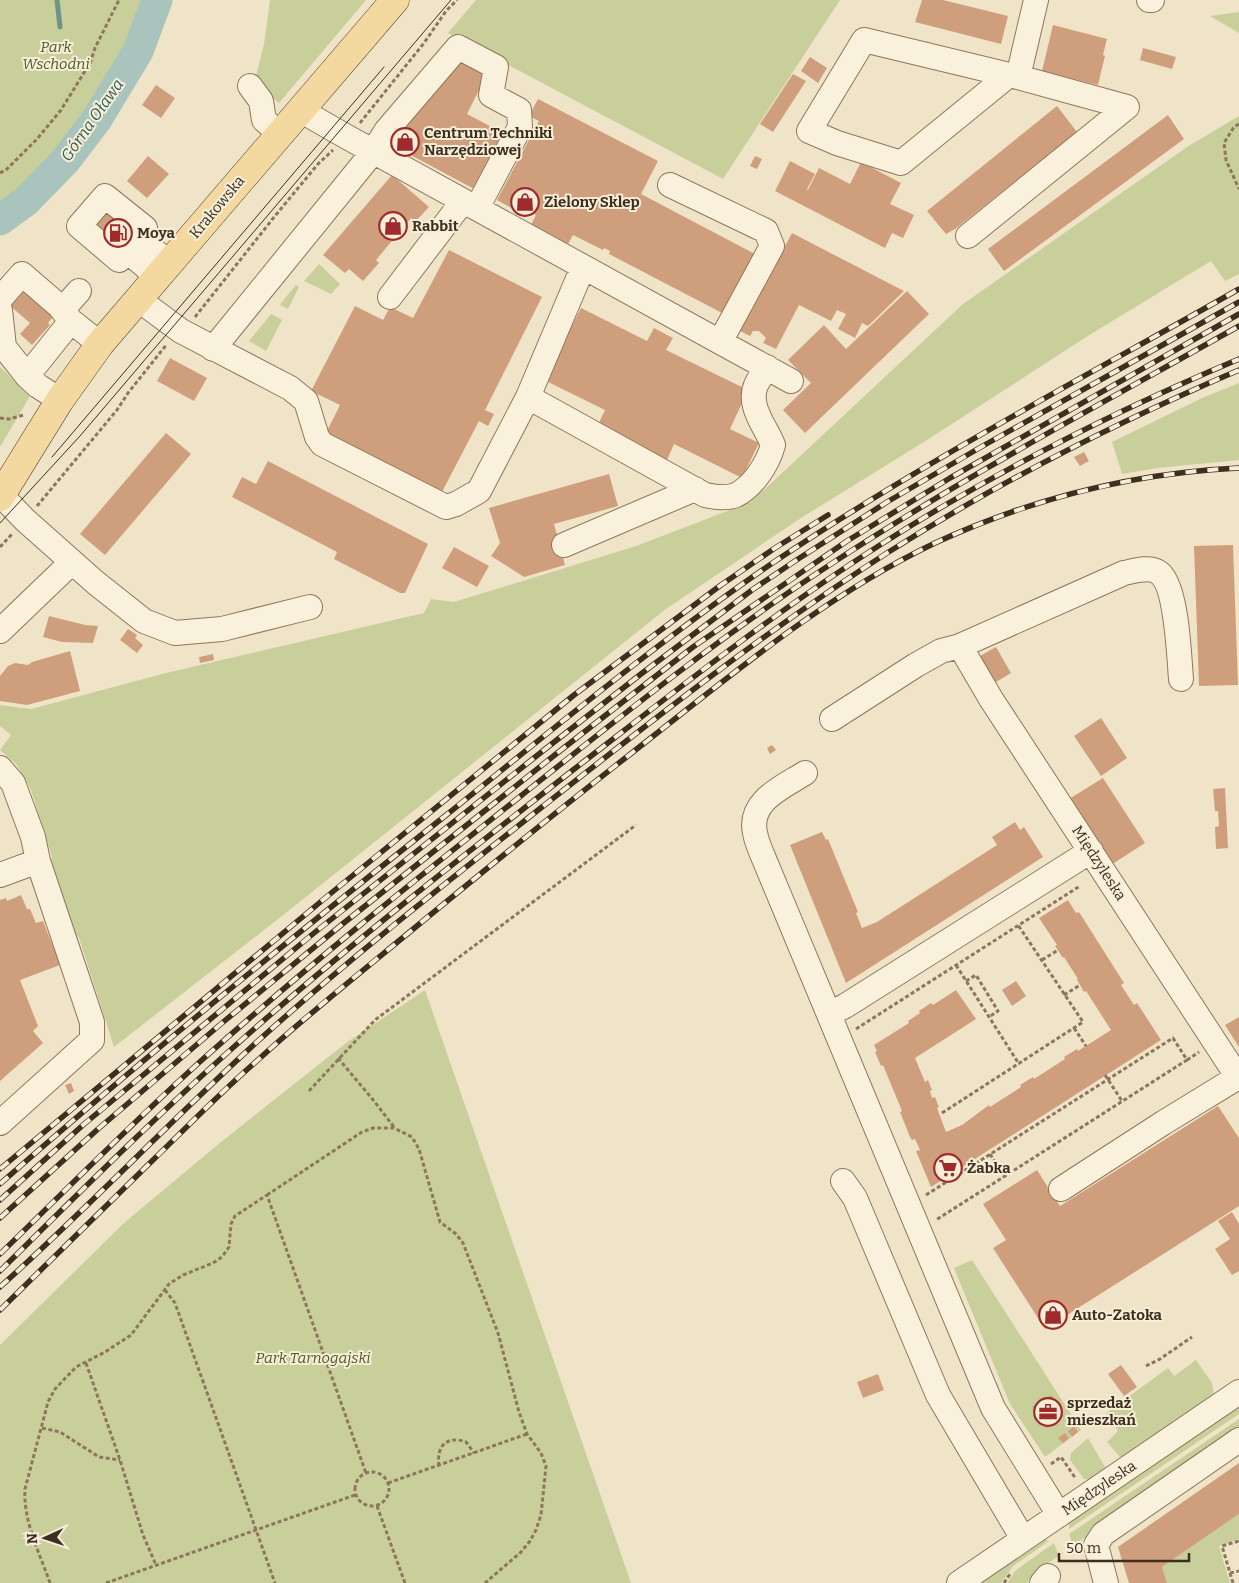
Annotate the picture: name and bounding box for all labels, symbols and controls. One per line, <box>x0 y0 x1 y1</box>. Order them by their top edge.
park label: Park Wschodni <box>22 38 90 73</box>
water label: Górna Oława <box>57 75 127 165</box>
place label: Centrum Techniki Narzędziowej <box>424 124 553 159</box>
shop icon: Centrum Techniki Narzędziowej <box>390 127 420 157</box>
street label: Krakowska <box>186 172 248 242</box>
shop icon: Zielony Sklep <box>510 187 540 217</box>
place label: Zielony Sklep <box>544 193 640 211</box>
shop icon: Rabbit <box>378 211 408 241</box>
place label: Rabbit <box>412 217 459 235</box>
fuel station icon: Moya <box>103 218 133 248</box>
place label: Moya <box>137 224 175 242</box>
street label: Międzyleska <box>1068 822 1130 904</box>
supermarket icon: Żabka <box>933 1153 963 1183</box>
place label: Żabka <box>967 1159 1011 1177</box>
shop icon: Auto-Zatoka <box>1038 1300 1068 1330</box>
place label: Auto-Zatoka <box>1072 1306 1162 1324</box>
park label: Park Tarnogajski <box>256 1349 371 1367</box>
place label: sprzedaż mieszkań <box>1067 1394 1136 1429</box>
office icon: sprzedaż mieszkań <box>1033 1397 1063 1427</box>
street label: Międzyleska <box>1058 1457 1140 1519</box>
north arrow <box>20 1513 70 1563</box>
scale bar <box>1059 1530 1189 1562</box>
text: N <box>24 1533 41 1544</box>
text: 50 m <box>1066 1539 1102 1557</box>

